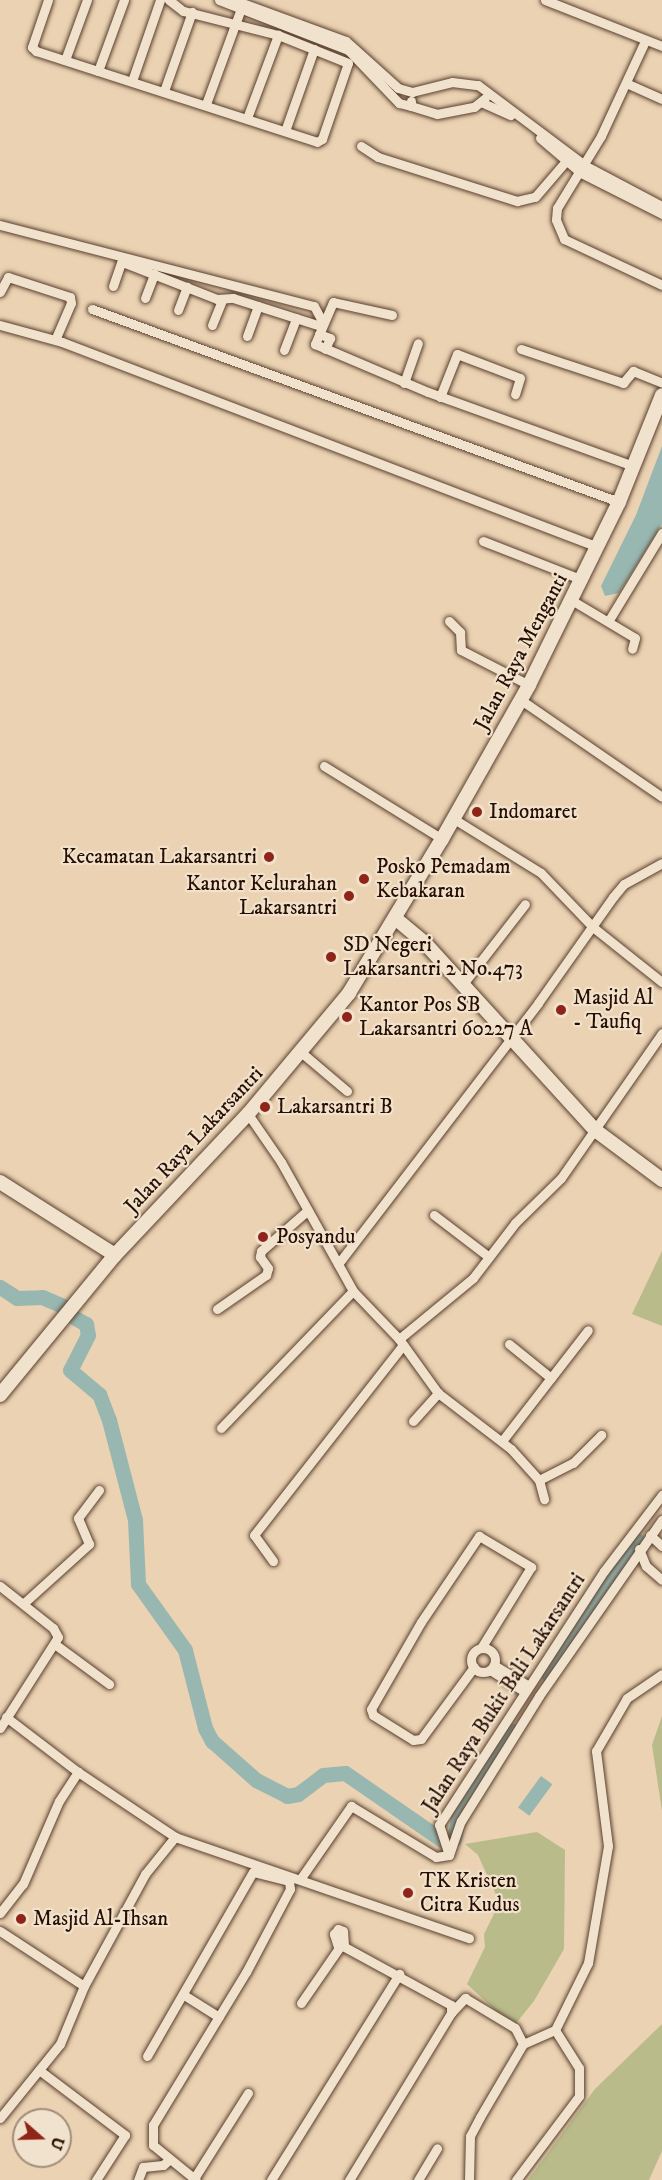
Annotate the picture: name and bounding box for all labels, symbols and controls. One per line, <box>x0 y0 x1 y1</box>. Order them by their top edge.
street label: Jalan Raya Menganti <box>469 569 573 735</box>
place label: Indomaret <box>489 799 577 825</box>
marker: Indomaret <box>470 805 484 819</box>
place label: Kecamatan Lakarsantri <box>62 844 257 870</box>
marker: Kecamatan Lakarsantri <box>262 850 276 864</box>
place label: Posko Pemadam Kebakaran <box>376 854 510 904</box>
place label: Kantor Kelurahan Lakarsantri <box>186 871 337 921</box>
marker: Posko Pemadam Kebakaran <box>357 872 371 886</box>
marker: Kantor Kelurahan Lakarsantri <box>342 889 356 903</box>
place label: SD Negeri Lakarsantri 2 No.473 <box>343 932 523 982</box>
marker: SD Negeri Lakarsantri 2 No.473 <box>324 950 338 964</box>
place label: Masjid Al - Taufiq <box>573 985 653 1035</box>
place label: Kantor Pos SB Lakarsantri 60227 A <box>359 992 533 1042</box>
marker: Masjid Al - Taufiq <box>554 1003 568 1017</box>
marker: Kantor Pos SB Lakarsantri 60227 A <box>340 1010 354 1024</box>
street label: Jalan Raya Lakarsantri <box>119 1061 269 1219</box>
place label: Lakarsantri B <box>277 1094 393 1120</box>
marker: Lakarsantri B <box>258 1100 272 1114</box>
place label: Posyandu <box>276 1224 355 1250</box>
marker: Posyandu <box>254 1228 272 1246</box>
street label: Jalan Raya Bukit Bali Lakarsantri <box>417 1569 591 1817</box>
place label: TK Kristen Citra Kudus <box>420 1868 520 1918</box>
marker: TK Kristen Citra Kudus <box>401 1886 415 1900</box>
place label: Masjid Al-Ihsan <box>33 1906 168 1932</box>
marker: Masjid Al-Ihsan <box>14 1912 28 1926</box>
north arrow <box>12 2108 72 2168</box>
text: U <box>46 2134 69 2153</box>

